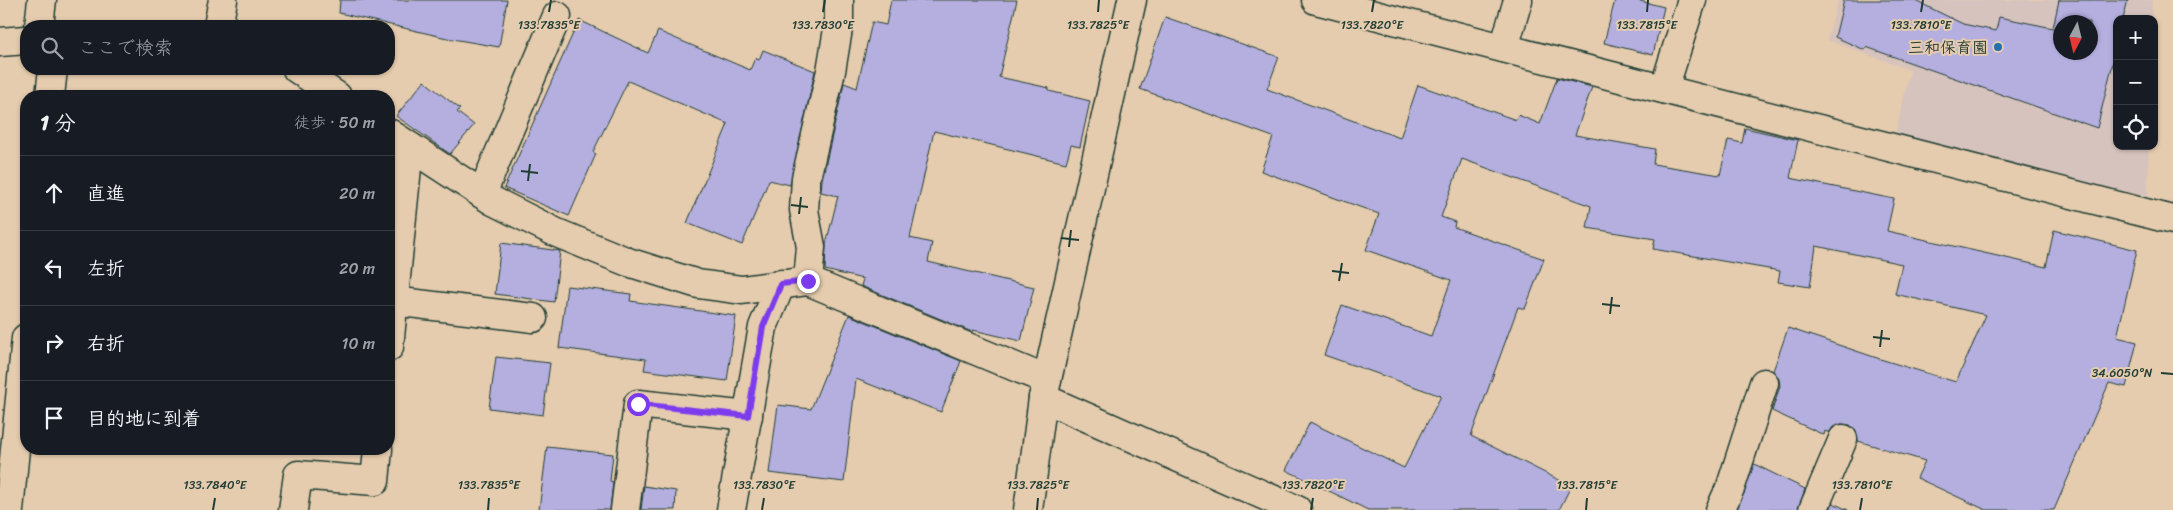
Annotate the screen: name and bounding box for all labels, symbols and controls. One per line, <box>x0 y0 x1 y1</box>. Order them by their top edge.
text: 133.7835°E <box>518 14 581 36</box>
text: 133.7830°E <box>792 14 855 36</box>
text: 133.7825°E <box>1067 14 1130 36</box>
text: 133.7820°E <box>1341 14 1405 36</box>
text: 133.7815°E <box>1617 14 1678 36</box>
text: 133.7810°E <box>1891 14 1953 36</box>
north arrow <box>2053 15 2098 60</box>
map controls <box>2113 15 2158 150</box>
button: + <box>2113 15 2158 60</box>
search box <box>20 20 395 75</box>
text: ここで検索 <box>78 31 173 64</box>
place label: 三和保育園 <box>1908 33 1988 62</box>
icon: search <box>38 34 66 62</box>
marker: 三和保育園 <box>1992 41 2004 53</box>
button: − <box>2113 60 2158 105</box>
text: 1 分 <box>40 104 75 142</box>
button: locate <box>2113 105 2158 150</box>
text: 徒歩 · 50 m <box>294 108 375 137</box>
text: 直進 <box>87 177 125 210</box>
icon: ahead <box>40 179 68 207</box>
text: 20 m <box>339 179 375 208</box>
text: 左折 <box>87 252 125 285</box>
icon: left <box>40 254 68 282</box>
text: 20 m <box>339 254 375 283</box>
route end <box>797 270 820 293</box>
text: 右折 <box>87 327 125 360</box>
icon: right <box>40 329 68 357</box>
text: 10 m <box>342 329 375 358</box>
text: 34.6050°N <box>2092 362 2153 384</box>
route start <box>627 393 650 416</box>
text: 目的地に到着 <box>87 402 201 435</box>
icon: arrive <box>40 404 68 432</box>
text: 133.7840°E <box>184 474 248 496</box>
text: 133.7835°E <box>458 474 521 496</box>
text: 133.7830°E <box>733 474 796 496</box>
text: 133.7825°E <box>1007 474 1070 496</box>
text: 133.7820°E <box>1282 474 1346 496</box>
text: 133.7815°E <box>1557 474 1618 496</box>
text: 133.7810°E <box>1832 474 1894 496</box>

